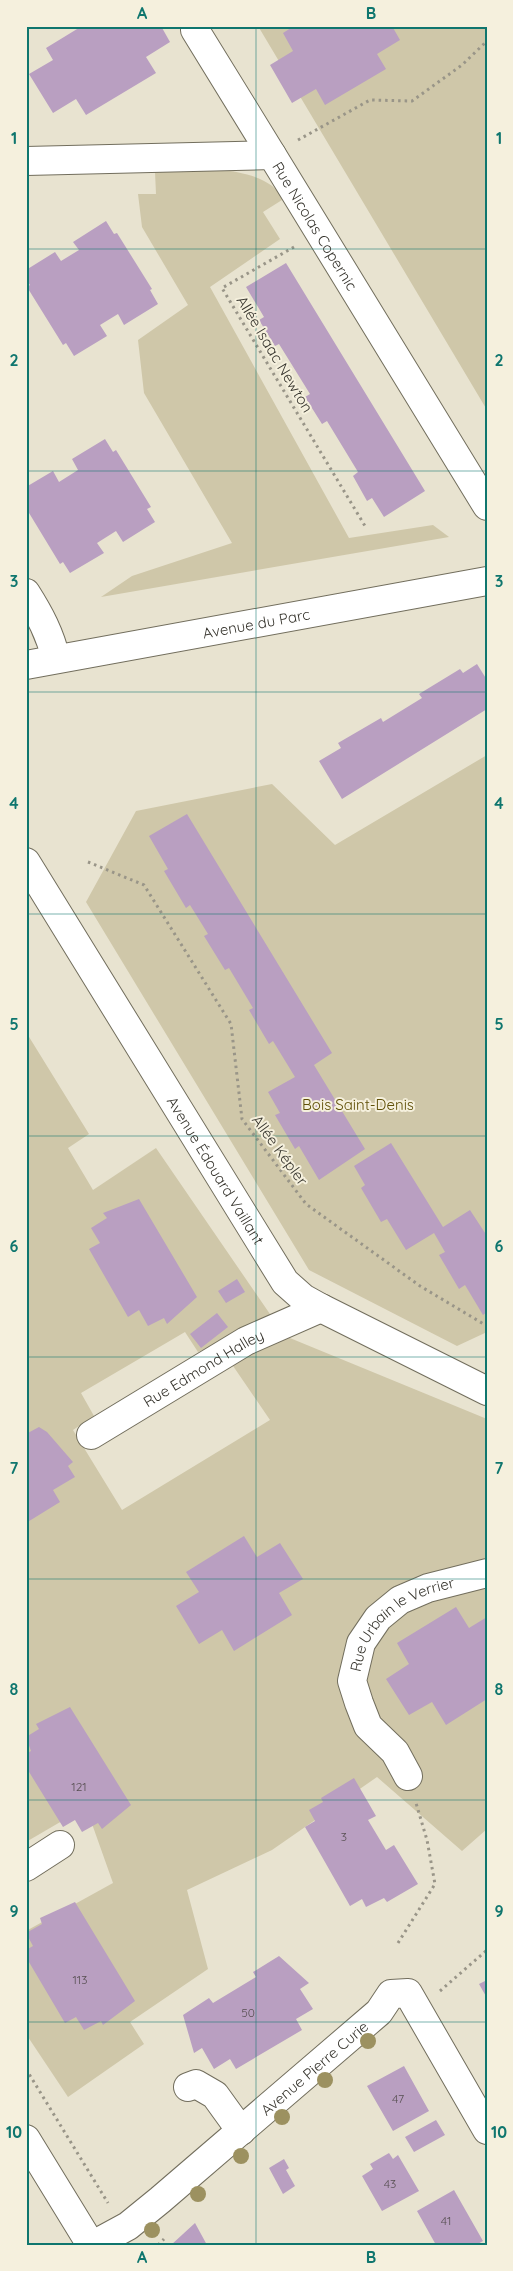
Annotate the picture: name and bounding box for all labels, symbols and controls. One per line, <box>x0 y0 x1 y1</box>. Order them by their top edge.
text: A <box>137 3 148 23</box>
text: B <box>366 3 376 23</box>
text: 1 <box>11 128 17 148</box>
text: 1 <box>496 128 502 148</box>
street label: Rue Nicolas Copernic <box>269 158 362 294</box>
street label: Allée Isaac Newton <box>233 292 317 416</box>
text: 2 <box>9 350 19 370</box>
text: 2 <box>494 350 504 370</box>
text: 3 <box>10 571 18 591</box>
text: 3 <box>495 571 503 591</box>
street label: Avenue du Parc <box>201 604 312 642</box>
text: 4 <box>9 793 19 813</box>
text: 4 <box>494 793 504 813</box>
text: 5 <box>9 1014 19 1034</box>
text: 5 <box>494 1014 504 1034</box>
street label: Avenue Édouard Vaillant <box>163 1093 269 1248</box>
park label: Bois Saint-Denis <box>302 1095 414 1114</box>
street label: Allée Képler <box>248 1111 312 1189</box>
text: 6 <box>10 1236 19 1256</box>
text: 6 <box>495 1236 504 1256</box>
street label: Rue Edmond Halley <box>140 1325 266 1411</box>
text: 7 <box>10 1458 19 1478</box>
text: 7 <box>495 1458 504 1478</box>
street label: Rue Urbain le Verrier <box>345 1572 456 1673</box>
text: 8 <box>10 1679 19 1699</box>
text: 8 <box>495 1679 504 1699</box>
house number: 121 <box>71 1779 87 1794</box>
house number: 3 <box>341 1829 347 1844</box>
text: 9 <box>9 1901 19 1921</box>
text: 9 <box>494 1901 504 1921</box>
house number: 113 <box>72 1972 88 1987</box>
house number: 50 <box>241 2005 255 2020</box>
street label: Avenue Pierre Curie <box>256 2016 372 2119</box>
house number: 47 <box>392 2091 404 2106</box>
text: 10 <box>6 2122 22 2142</box>
text: 10 <box>491 2122 507 2142</box>
house number: 43 <box>384 2176 396 2191</box>
house number: 41 <box>441 2213 451 2228</box>
text: A <box>137 2247 148 2267</box>
text: B <box>366 2247 376 2267</box>

